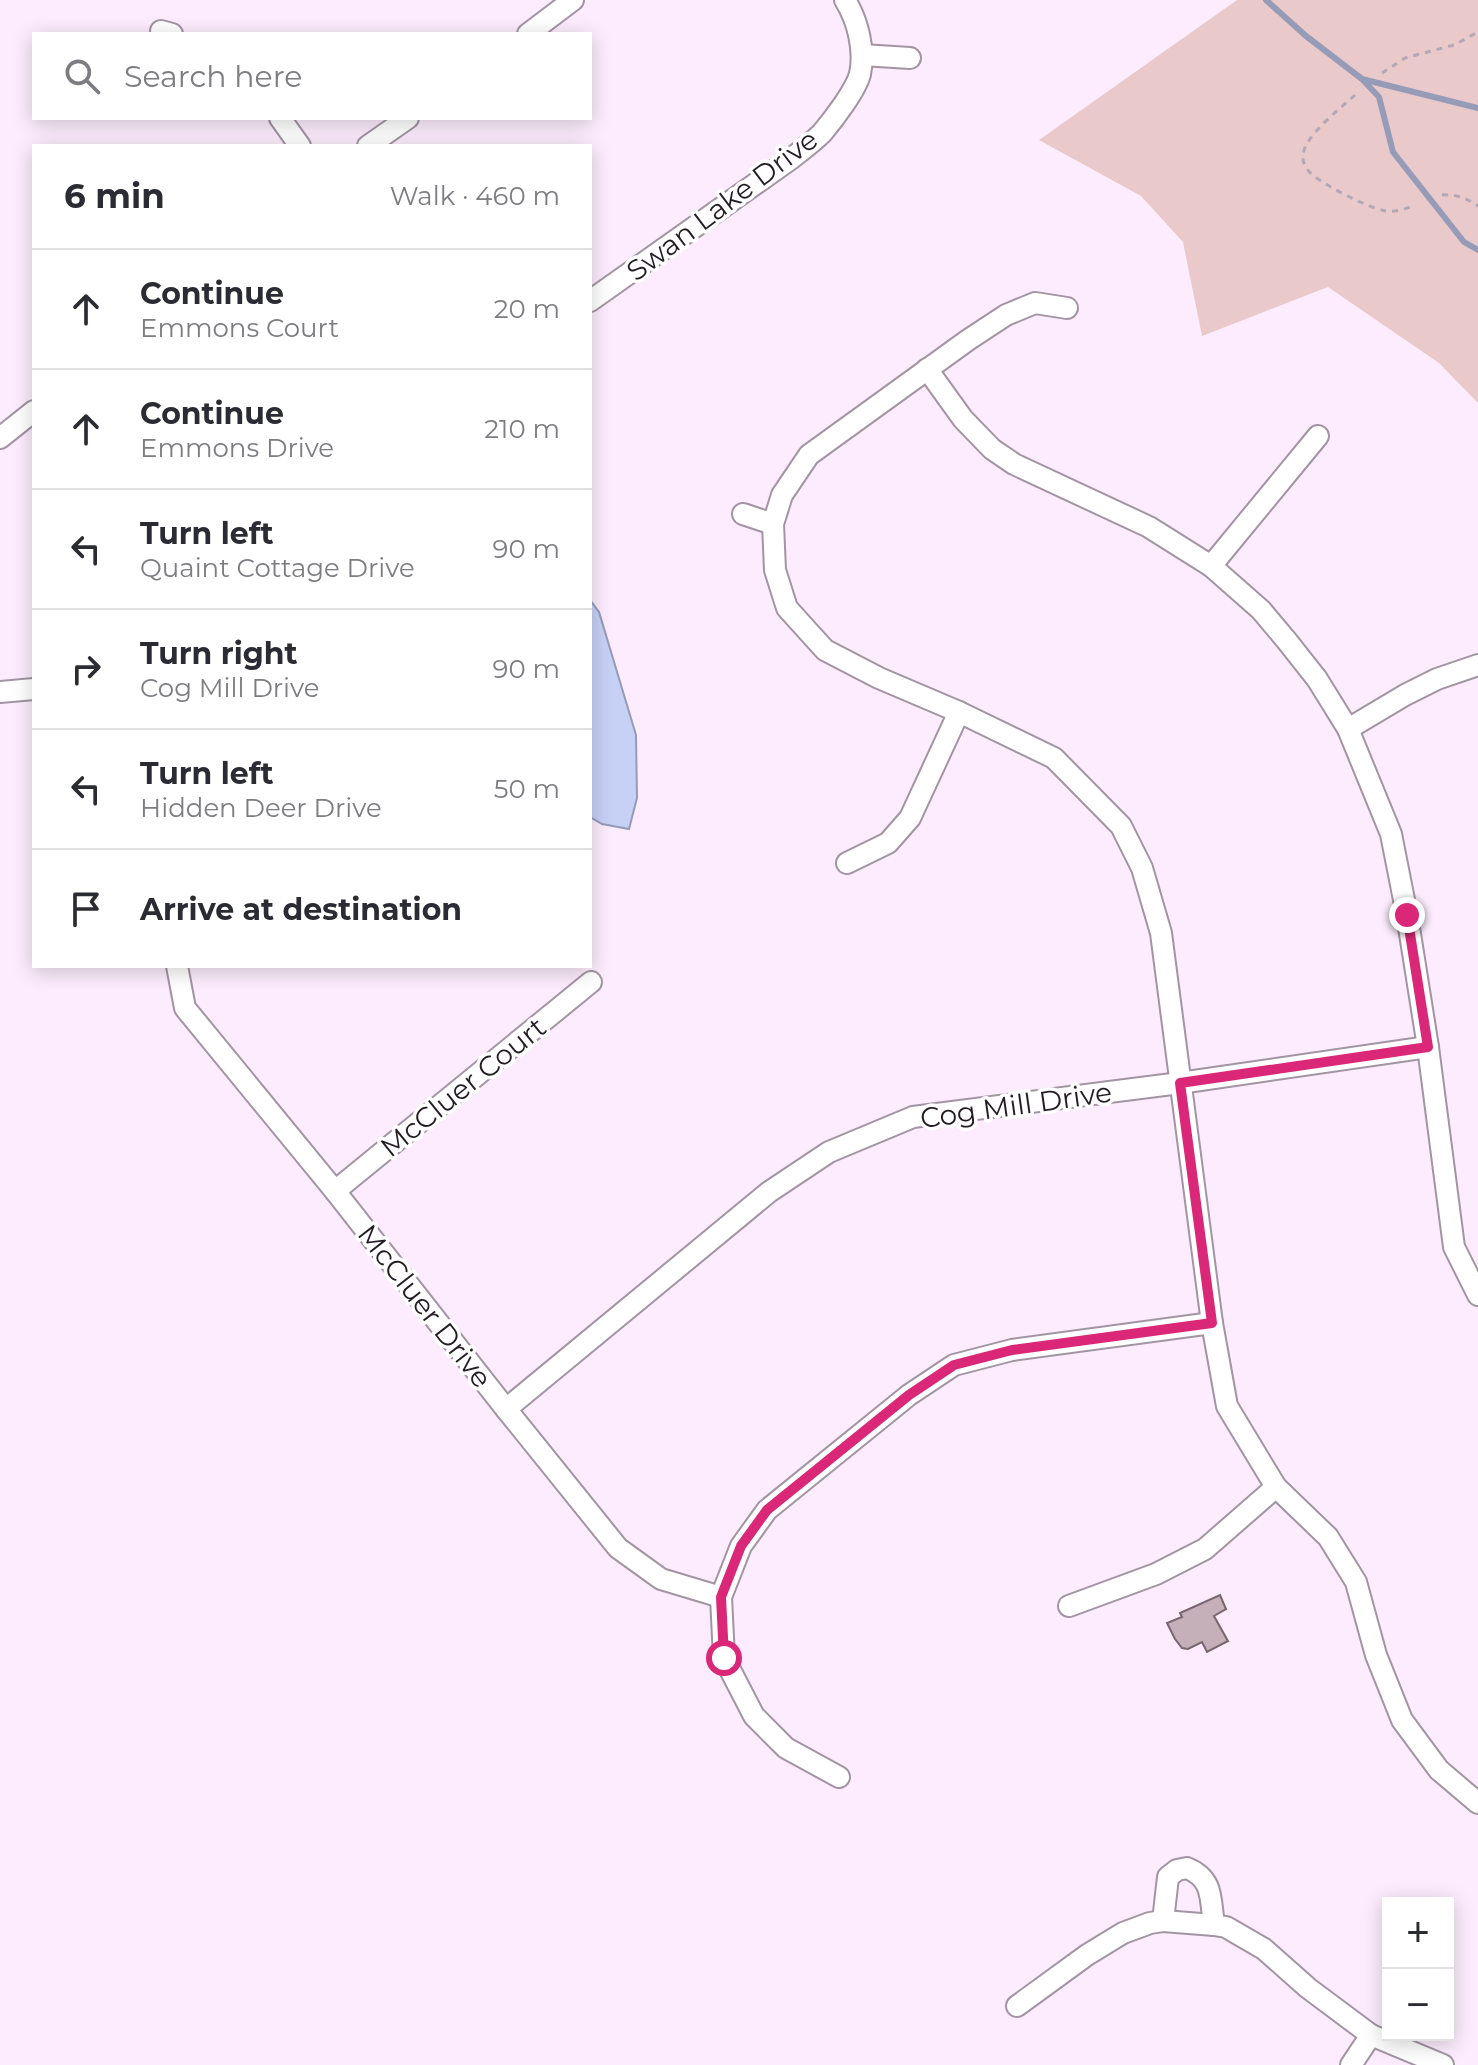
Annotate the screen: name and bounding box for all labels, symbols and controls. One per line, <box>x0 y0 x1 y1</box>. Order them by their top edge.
search box <box>32 32 592 120</box>
icon: search <box>60 54 104 98</box>
text: Search here <box>124 58 302 95</box>
street label: Swan Lake Drive <box>620 122 824 288</box>
text: 6 min <box>64 175 165 217</box>
text: Walk · 460 m <box>390 180 560 212</box>
text: Continue <box>140 275 284 312</box>
icon: ahead <box>64 287 108 331</box>
text: 20 m <box>494 293 560 325</box>
text: Emmons Court <box>140 312 339 344</box>
text: Continue <box>140 395 284 432</box>
icon: ahead <box>64 407 108 451</box>
text: 210 m <box>484 413 560 445</box>
text: Emmons Drive <box>140 432 334 464</box>
text: Turn left <box>140 515 273 552</box>
icon: left <box>64 527 108 571</box>
text: 90 m <box>493 533 560 565</box>
text: Quaint Cottage Drive <box>140 552 415 584</box>
text: Turn right <box>140 635 297 672</box>
icon: right <box>64 647 108 691</box>
text: 90 m <box>493 653 560 685</box>
text: Cog Mill Drive <box>140 672 320 704</box>
text: Turn left <box>140 755 273 792</box>
icon: left <box>64 767 108 811</box>
text: 50 m <box>494 773 560 805</box>
text: Hidden Deer Drive <box>140 792 382 824</box>
icon: arrive <box>64 887 108 931</box>
text: Arrive at destination <box>140 891 462 928</box>
route end <box>1389 897 1425 933</box>
street label: McCluer Court <box>374 1010 552 1164</box>
street label: Cog Mill Drive <box>918 1075 1114 1135</box>
street label: McCluer Drive <box>351 1218 499 1394</box>
route start <box>706 1640 742 1676</box>
map controls <box>1382 1897 1454 2041</box>
button: + <box>1382 1897 1454 1969</box>
button: − <box>1382 1969 1454 2041</box>

